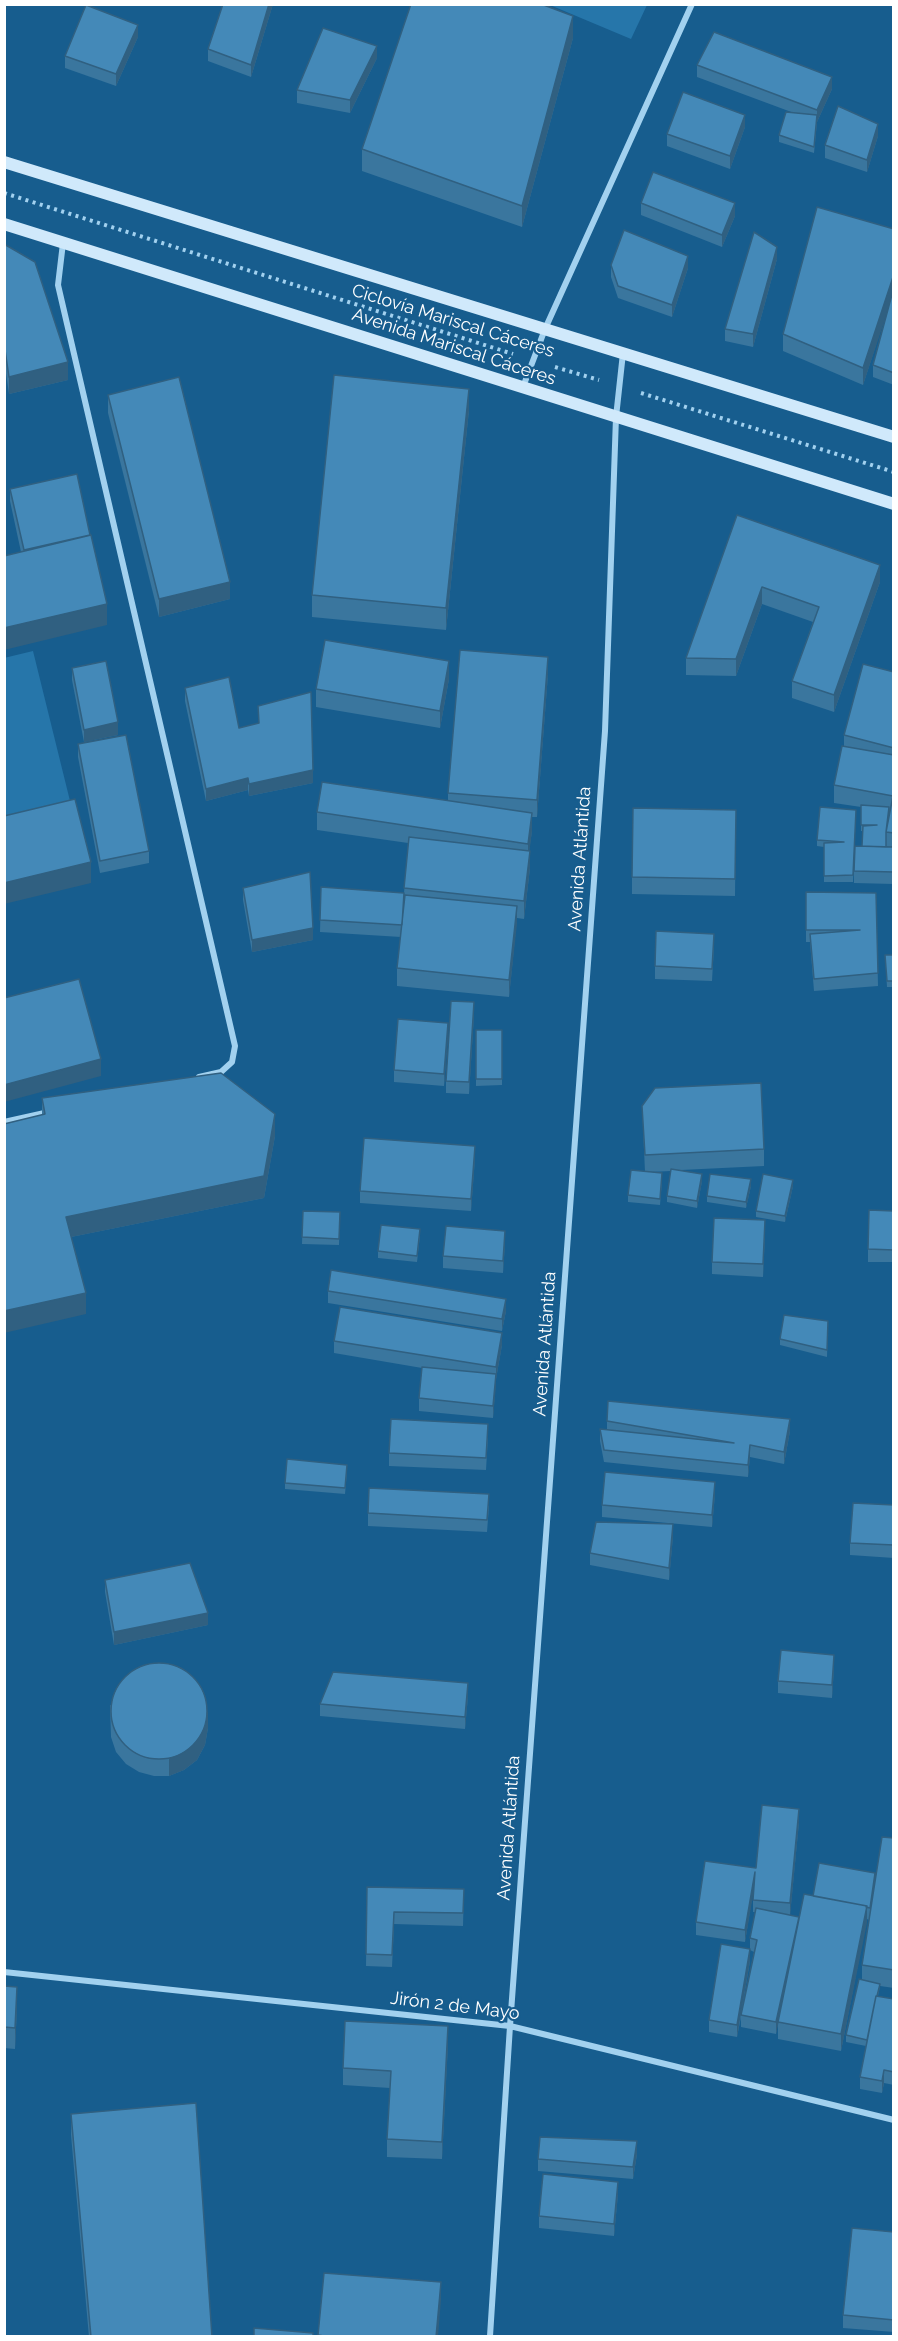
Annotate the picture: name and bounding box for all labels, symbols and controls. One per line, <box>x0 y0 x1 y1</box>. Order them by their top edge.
street label: Ciclovía Mariscal Cáceres <box>349 280 557 362</box>
street label: Avenida Mariscal Cáceres <box>349 304 559 390</box>
street label: Avenida Atlántida <box>564 786 596 932</box>
street label: Avenida Atlántida <box>529 1271 561 1417</box>
street label: Avenida Atlántida <box>493 1755 525 1901</box>
street label: Jirón 2 de Mayo <box>389 1987 521 2025</box>

